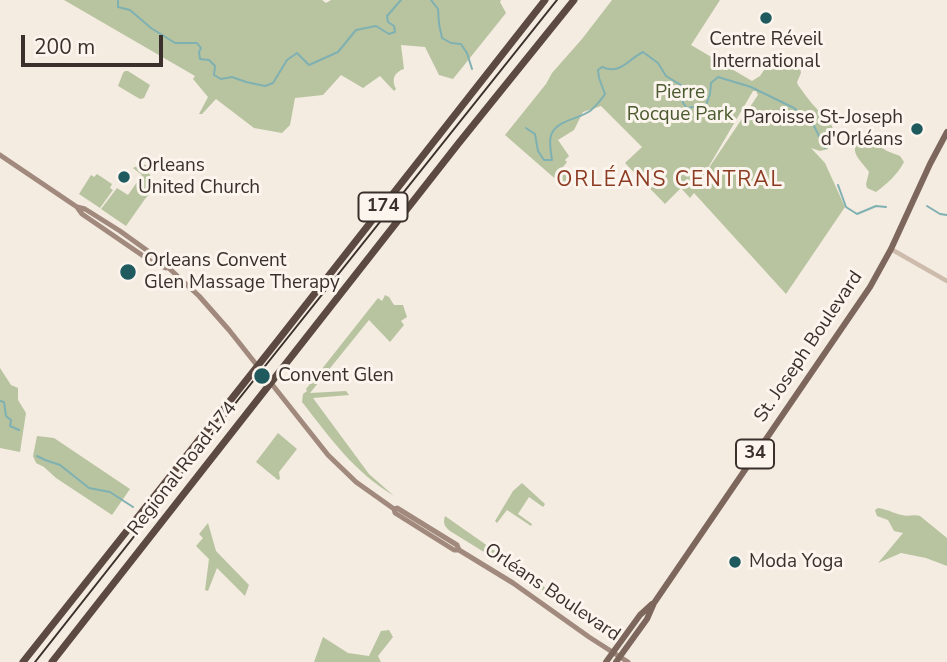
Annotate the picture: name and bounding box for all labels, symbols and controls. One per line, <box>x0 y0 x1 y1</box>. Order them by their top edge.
marker: Centre Réveil International <box>758 10 774 26</box>
scale bar <box>24 21 166 65</box>
place label: Centre Réveil International <box>709 29 823 73</box>
text: 200 m <box>34 33 95 61</box>
park label: Pierre Rocque Park <box>627 82 733 126</box>
place label: Paroisse St-Joseph d'Orléans <box>743 107 903 151</box>
marker: Paroisse St-Joseph d'Orléans <box>909 121 925 137</box>
place label: Orleans United Church <box>138 155 260 199</box>
district label: ORLÉANS CENTRAL <box>558 168 782 194</box>
marker: Orleans United Church <box>116 169 132 185</box>
road number: 174 <box>358 192 408 222</box>
place label: Orleans Convent Glen Massage Therapy <box>144 250 340 294</box>
marker: Orleans Convent Glen Massage Therapy <box>118 262 138 282</box>
street label: St. Joseph Boulevard <box>750 267 868 427</box>
place label: Convent Glen <box>278 365 394 387</box>
marker: Convent Glen <box>252 366 272 386</box>
street label: Regional Road 174 <box>124 398 242 540</box>
road number: 34 <box>736 440 774 468</box>
street label: Orléans Boulevard <box>480 539 624 647</box>
place label: Moda Yoga <box>749 551 843 573</box>
marker: Moda Yoga <box>727 554 743 570</box>

